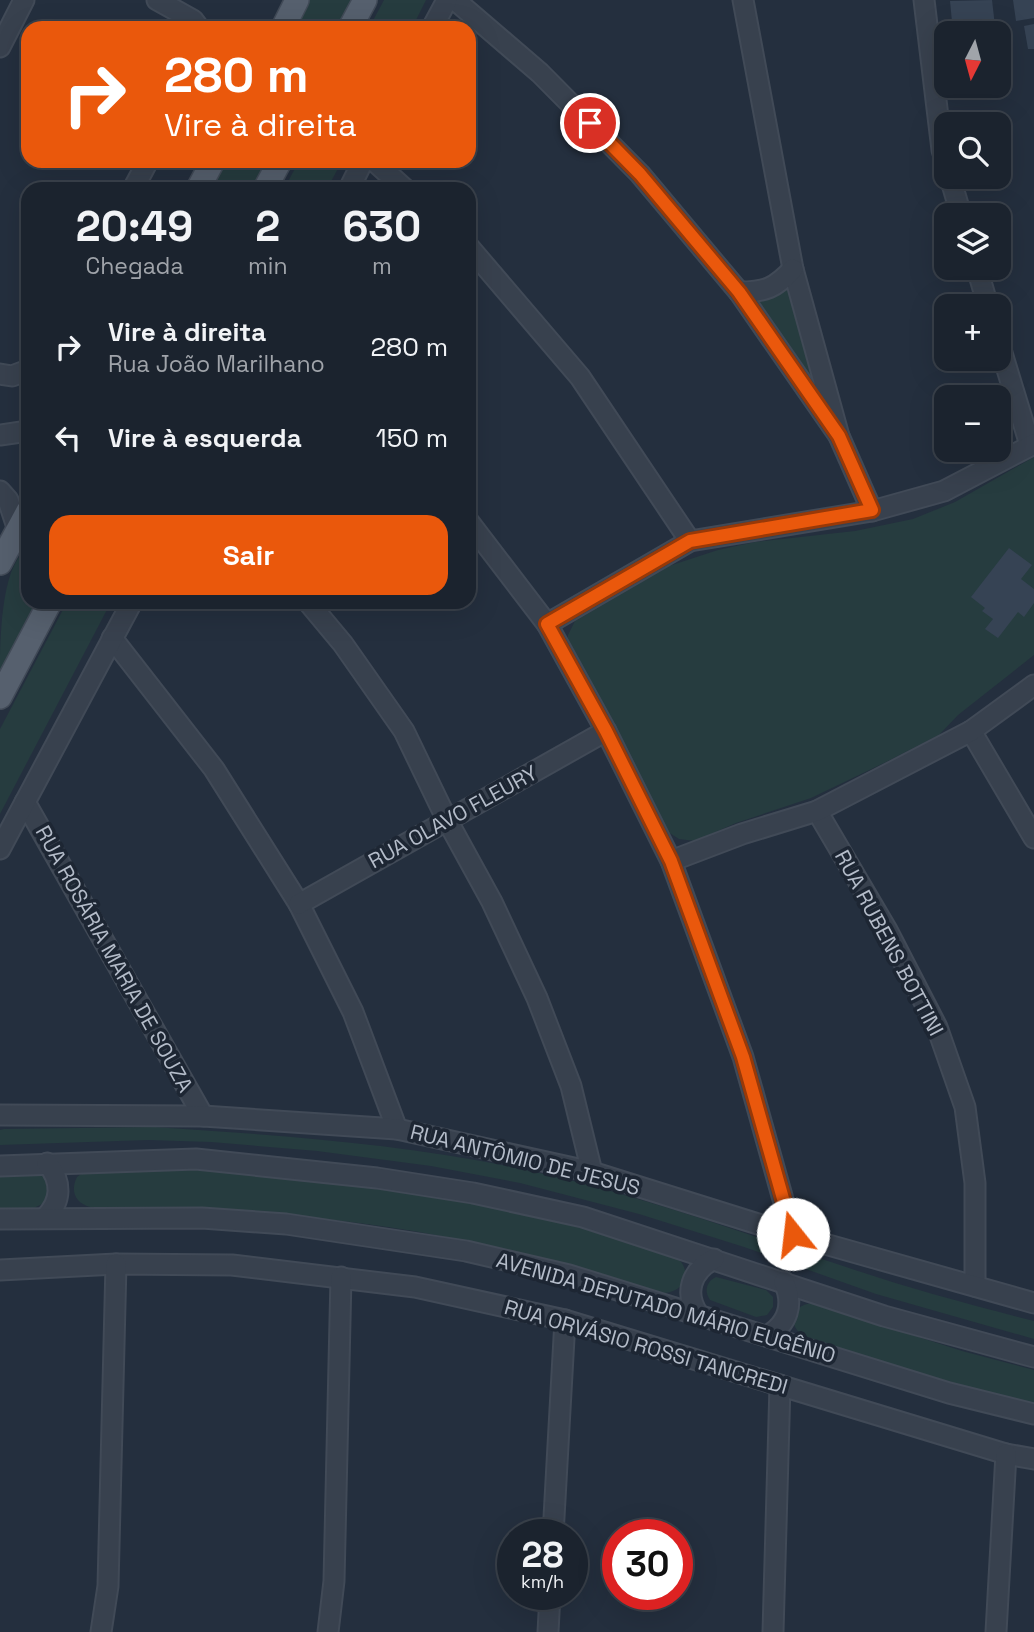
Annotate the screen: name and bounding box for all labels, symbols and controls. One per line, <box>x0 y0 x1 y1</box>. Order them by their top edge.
north arrow <box>934 21 1012 98</box>
map controls <box>934 21 1011 462</box>
text: 280 m <box>164 44 309 106</box>
icon: right <box>49 49 140 140</box>
pin <box>560 93 620 153</box>
icon: arrive <box>571 104 609 142</box>
text: Vire à direita <box>164 105 357 145</box>
button: search <box>934 112 1011 189</box>
text: 20:49 <box>76 200 193 253</box>
text: 2 <box>255 200 280 253</box>
text: 630 <box>342 200 421 253</box>
button: layers <box>934 203 1011 280</box>
text: Chegada <box>85 251 184 281</box>
text: min <box>248 251 288 281</box>
text: m <box>372 251 392 281</box>
button: + <box>934 294 1011 371</box>
text: Vire à direita <box>108 315 266 349</box>
icon: right <box>49 328 87 366</box>
text: 280 m <box>370 330 448 364</box>
text: Rua João Marilhano <box>108 349 325 379</box>
button: − <box>934 385 1011 462</box>
icon: left <box>49 419 87 457</box>
text: Vire à esquerda <box>108 421 302 455</box>
text: 150 m <box>376 421 448 455</box>
button: Sair <box>49 515 448 595</box>
street label: RUA OLAVO FLEURY <box>363 759 542 874</box>
street label: RUA ROSÁRIA MARIA DE SOUZA <box>30 821 199 1097</box>
street label: RUA RUBENS BOTTINI <box>829 845 950 1040</box>
street label: RUA ANTÔMIO DE JESUS <box>407 1118 643 1201</box>
position arrow <box>756 1197 830 1271</box>
street label: AVENIDA DEPUTADO MÁRIO EUGÊNIO <box>493 1246 839 1369</box>
street label: RUA ORVÁSIO ROSSI TANCREDI <box>501 1293 791 1400</box>
speed limit sign: 30 <box>602 1519 693 1610</box>
text: 28 <box>522 1533 563 1577</box>
text: km/h <box>521 1570 564 1593</box>

